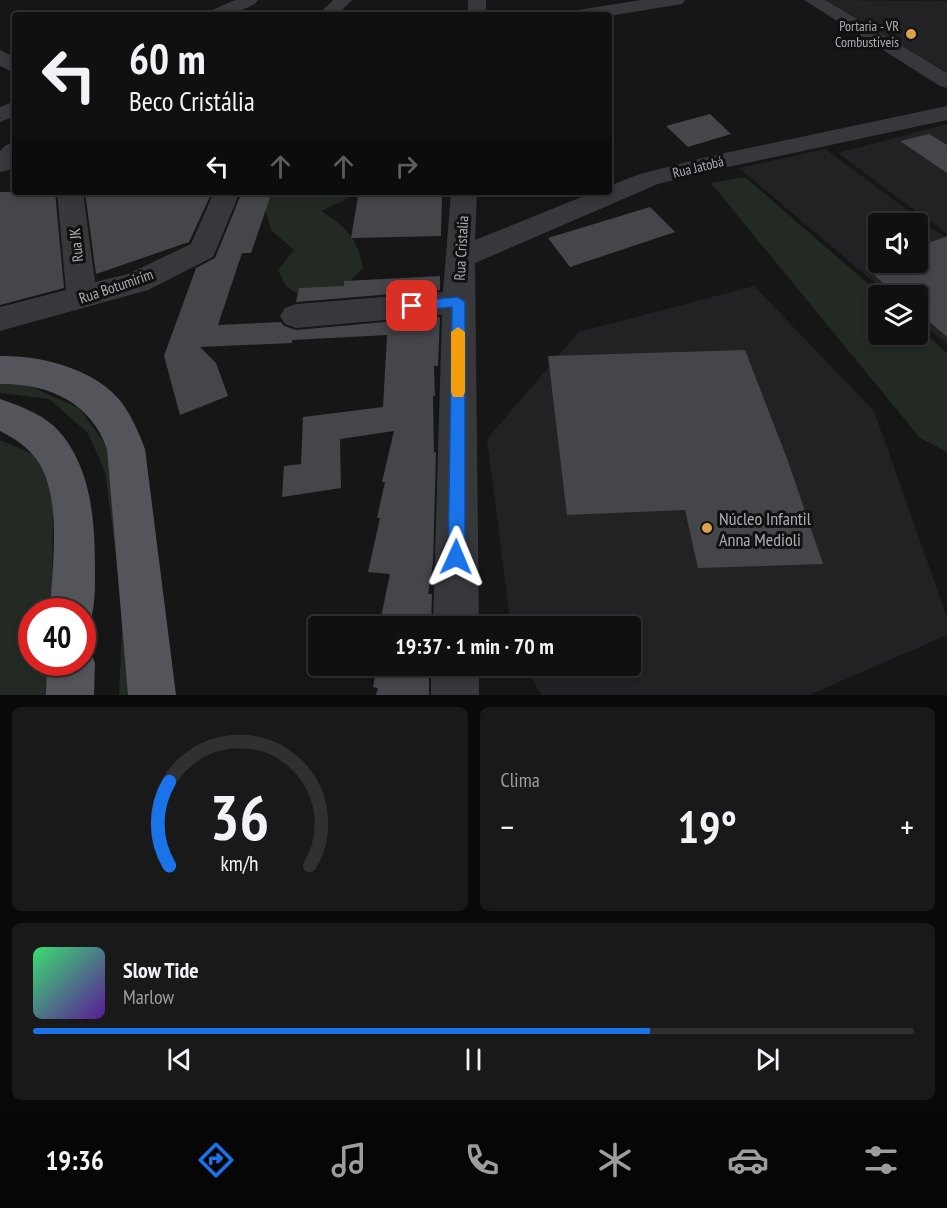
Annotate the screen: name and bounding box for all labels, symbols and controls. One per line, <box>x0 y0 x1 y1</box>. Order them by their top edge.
place label: Portaria - VR Combustiveis <box>835 17 899 51</box>
marker: Portaria - VR Combustiveis <box>904 27 918 41</box>
text: 60 m <box>129 31 206 86</box>
icon: left <box>30 36 108 114</box>
text: Beco Cristália <box>129 84 255 118</box>
icon: left <box>201 150 234 183</box>
icon: ahead <box>264 150 297 183</box>
icon: ahead <box>327 150 360 183</box>
icon: right <box>390 150 423 183</box>
street label: Rua Jatobá <box>671 152 725 182</box>
map controls <box>868 213 928 345</box>
button: sound <box>868 213 928 273</box>
street label: Rua Cristalia <box>450 215 472 281</box>
street label: Rua JK <box>65 227 87 263</box>
street label: Rua Botumirim <box>76 264 156 308</box>
pin <box>386 280 437 331</box>
button: layers <box>868 285 928 345</box>
icon: arrive <box>395 289 428 322</box>
place label: Núcleo Infantil Anna Medioli <box>719 507 812 551</box>
marker: Núcleo Infantil Anna Medioli <box>700 521 714 535</box>
position arrow <box>424 525 488 589</box>
speed limit sign: 40 <box>18 598 96 676</box>
text: 19:37 · 1 min · 70 m <box>395 632 554 660</box>
text: Clima <box>501 767 540 793</box>
text: 36 <box>210 776 270 857</box>
text: 19° <box>678 797 737 855</box>
text: − <box>501 805 514 848</box>
text: + <box>900 805 914 848</box>
text: km/h <box>221 849 259 877</box>
text: Slow Tide <box>123 956 199 984</box>
text: Marlow <box>123 984 174 1010</box>
icon: previous <box>163 1043 196 1076</box>
icon: pause <box>457 1043 490 1076</box>
icon: next <box>751 1043 784 1076</box>
icon: directions <box>195 1139 237 1181</box>
icon: music <box>328 1139 370 1181</box>
icon: phone <box>461 1139 503 1181</box>
icon: climate <box>594 1139 636 1181</box>
icon: car <box>727 1139 769 1181</box>
icon: filters <box>860 1139 902 1181</box>
text: 19:36 <box>45 1143 104 1177</box>

